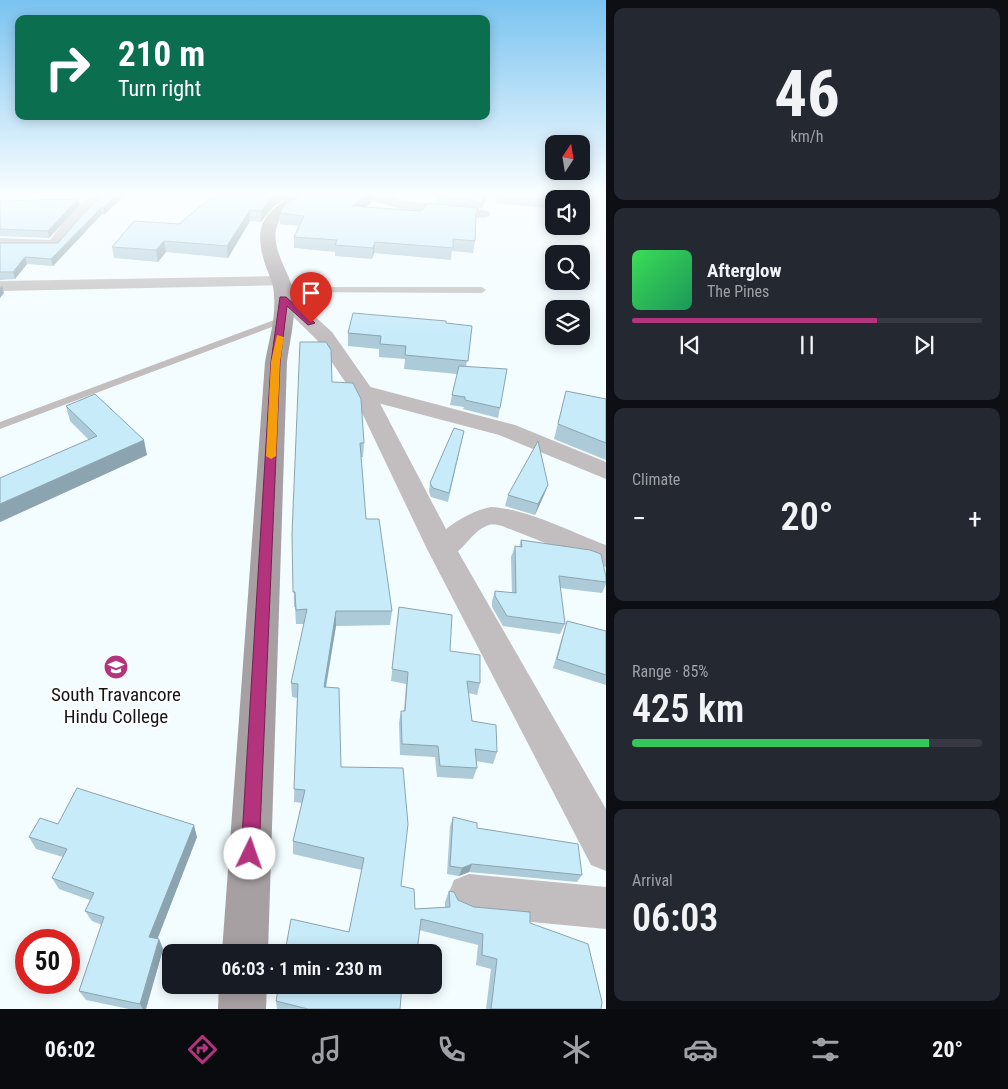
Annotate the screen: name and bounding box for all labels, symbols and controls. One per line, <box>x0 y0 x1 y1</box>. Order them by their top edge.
text: 210 m <box>118 34 205 75</box>
icon: right <box>35 35 100 100</box>
text: 46 <box>774 56 840 132</box>
text: Turn right <box>118 76 201 101</box>
text: km/h <box>791 127 823 146</box>
north arrow <box>545 135 590 180</box>
map controls <box>545 135 590 345</box>
button: sound <box>545 190 590 235</box>
button: search <box>545 245 590 290</box>
text: Afterglow <box>707 259 781 282</box>
pin <box>290 272 332 323</box>
icon: arrive <box>297 279 325 307</box>
text: The Pines <box>707 282 769 301</box>
button: layers <box>545 300 590 345</box>
icon: previous <box>676 331 704 359</box>
icon: pause <box>793 331 821 359</box>
icon: next <box>910 331 938 359</box>
text: Climate <box>632 470 680 489</box>
text: 20° <box>781 495 833 539</box>
text: − <box>632 502 646 535</box>
text: + <box>968 502 982 535</box>
school or university icon: South Travancore Hindu College <box>103 654 129 680</box>
text: Range · 85% <box>632 662 708 681</box>
place label: South Travancore Hindu College <box>51 683 181 728</box>
text: 425 km <box>632 687 744 731</box>
position arrow <box>223 827 275 879</box>
text: Arrival <box>632 871 673 890</box>
text: 06:03 <box>632 896 718 940</box>
speed limit sign: 50 <box>15 929 80 994</box>
text: 06:03 · 1 min · 230 m <box>222 957 382 980</box>
icon: directions <box>185 1032 220 1067</box>
icon: music <box>309 1032 344 1067</box>
icon: phone <box>434 1032 469 1067</box>
icon: climate <box>559 1032 594 1067</box>
icon: car <box>683 1032 718 1067</box>
icon: filters <box>808 1032 843 1067</box>
text: 06:02 <box>45 1037 95 1062</box>
text: 20° <box>932 1037 963 1062</box>

